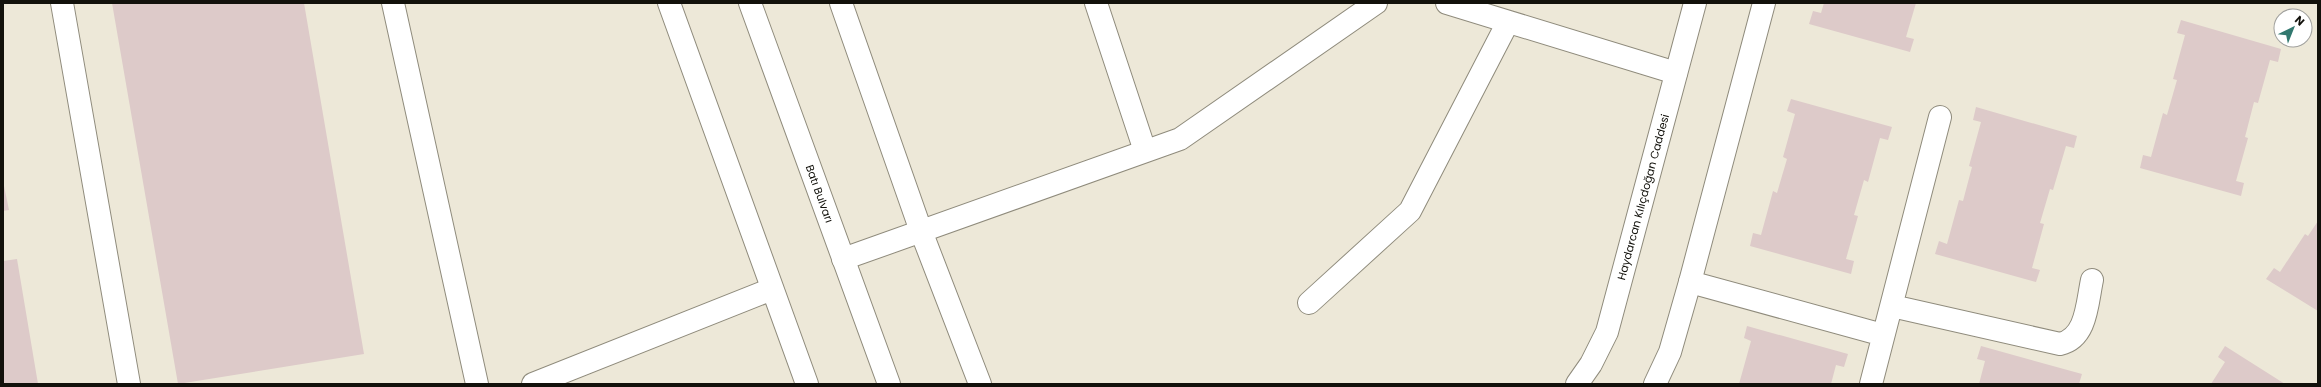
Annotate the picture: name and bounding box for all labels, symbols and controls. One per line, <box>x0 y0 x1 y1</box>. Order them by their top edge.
north arrow <box>2273 8 2313 48</box>
text: N <box>2291 12 2308 29</box>
street label: Haydarcan Kılıçdoğan Caddesi <box>1613 112 1673 282</box>
street label: Batı Bulvarı <box>802 162 838 225</box>

